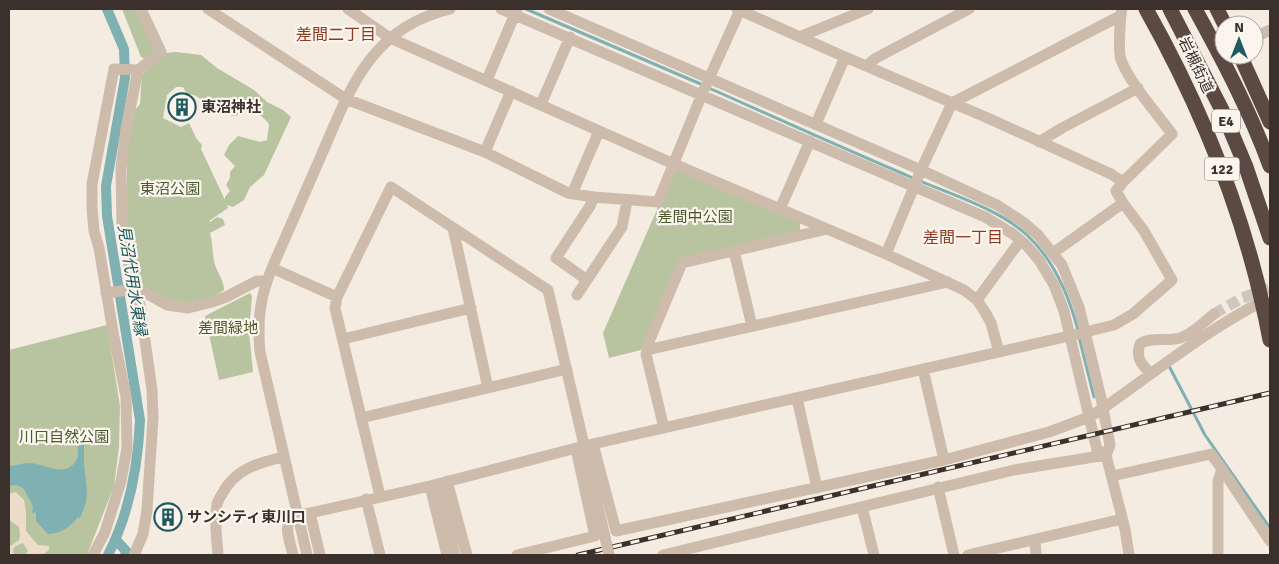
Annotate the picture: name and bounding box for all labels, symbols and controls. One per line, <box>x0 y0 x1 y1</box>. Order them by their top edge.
north arrow <box>1214 15 1264 65</box>
text: N <box>1234 19 1244 36</box>
district label: 差間二丁目 <box>296 25 376 45</box>
street label: 岩槻街道 <box>1175 34 1217 96</box>
building icon: 東沼神社 <box>167 92 197 122</box>
place label: 東沼神社 <box>201 98 261 116</box>
road number: E4 <box>1212 110 1240 132</box>
road number: 122 <box>1204 157 1240 180</box>
park label: 東沼公園 <box>140 180 200 198</box>
park label: 差間中公園 <box>657 208 733 226</box>
water label: 見沼代用水東縁 <box>113 223 151 339</box>
district label: 差間一丁目 <box>923 228 1003 248</box>
park label: 差間緑地 <box>198 319 258 337</box>
park label: 川口自然公園 <box>19 428 109 446</box>
building icon: サンシティ東川口 <box>153 502 183 532</box>
place label: サンシティ東川口 <box>187 508 306 526</box>

